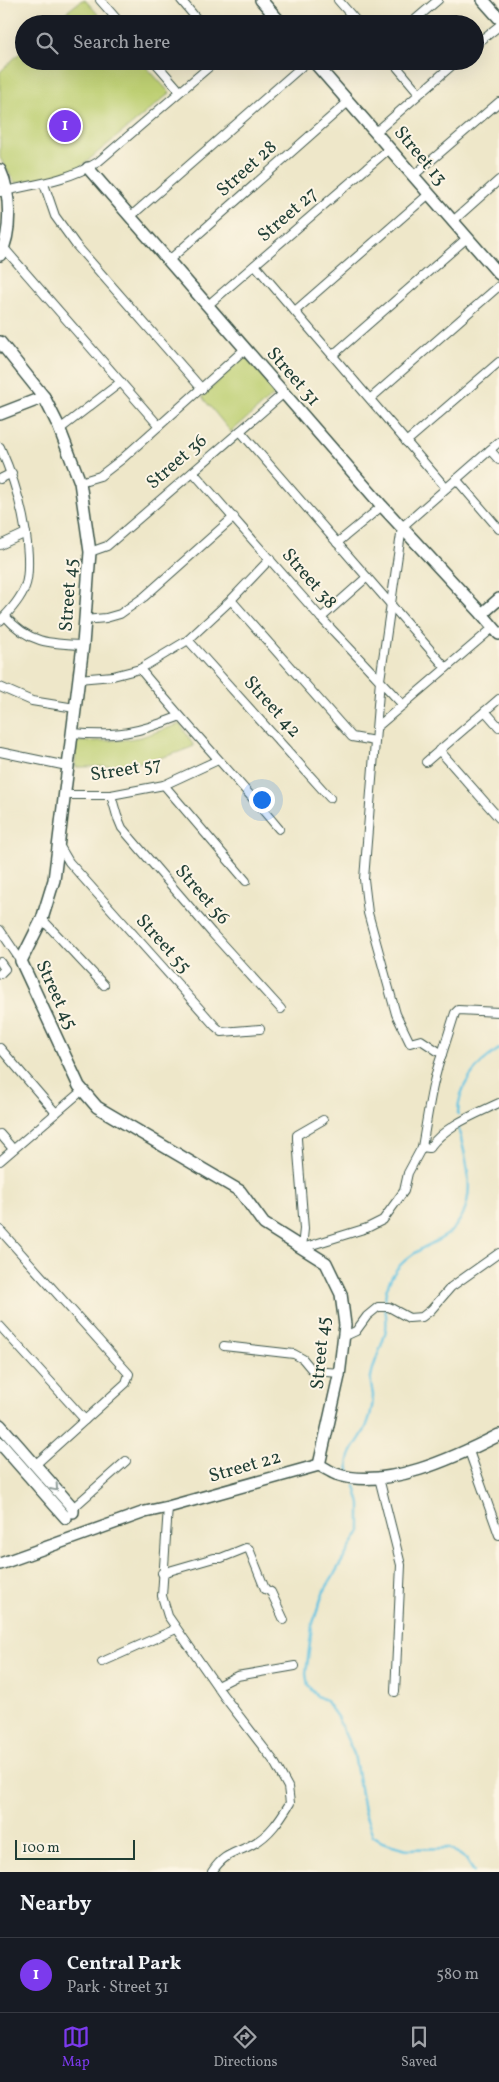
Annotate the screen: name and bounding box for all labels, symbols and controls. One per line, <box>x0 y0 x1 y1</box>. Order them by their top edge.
search box <box>15 15 484 70</box>
icon: search <box>33 29 61 57</box>
text: Search here <box>73 30 170 56</box>
pin: 1 <box>49 107 81 145</box>
street label: Street 13 <box>387 121 453 191</box>
street label: Street 28 <box>211 135 283 203</box>
street label: Street 27 <box>252 181 324 249</box>
street label: Street 31 <box>260 342 326 412</box>
street label: Street 36 <box>141 428 213 496</box>
street label: Street 38 <box>275 543 343 615</box>
street label: Street 45 <box>53 557 85 633</box>
street label: Street 42 <box>237 670 307 744</box>
street label: Street 57 <box>88 752 164 788</box>
your location <box>249 787 275 813</box>
street label: Street 56 <box>168 859 236 931</box>
street label: Street 55 <box>129 909 197 979</box>
street label: Street 45 <box>29 956 83 1034</box>
street label: Street 45 <box>305 1315 337 1391</box>
street label: Street 22 <box>206 1444 284 1490</box>
one-way arrow <box>49 1482 58 1491</box>
scale bar <box>15 1837 135 1860</box>
text: 100 m <box>22 1839 60 1858</box>
text: Nearby <box>20 1890 91 1919</box>
text: Central Park <box>67 1951 181 1977</box>
text: 1 <box>33 1964 39 1986</box>
text: 580 m <box>436 1964 479 1986</box>
text: Park · Street 31 <box>67 1977 169 1999</box>
tab: Map <box>62 2023 90 2072</box>
tab: Directions <box>213 2023 278 2072</box>
tab: Saved <box>401 2023 437 2072</box>

